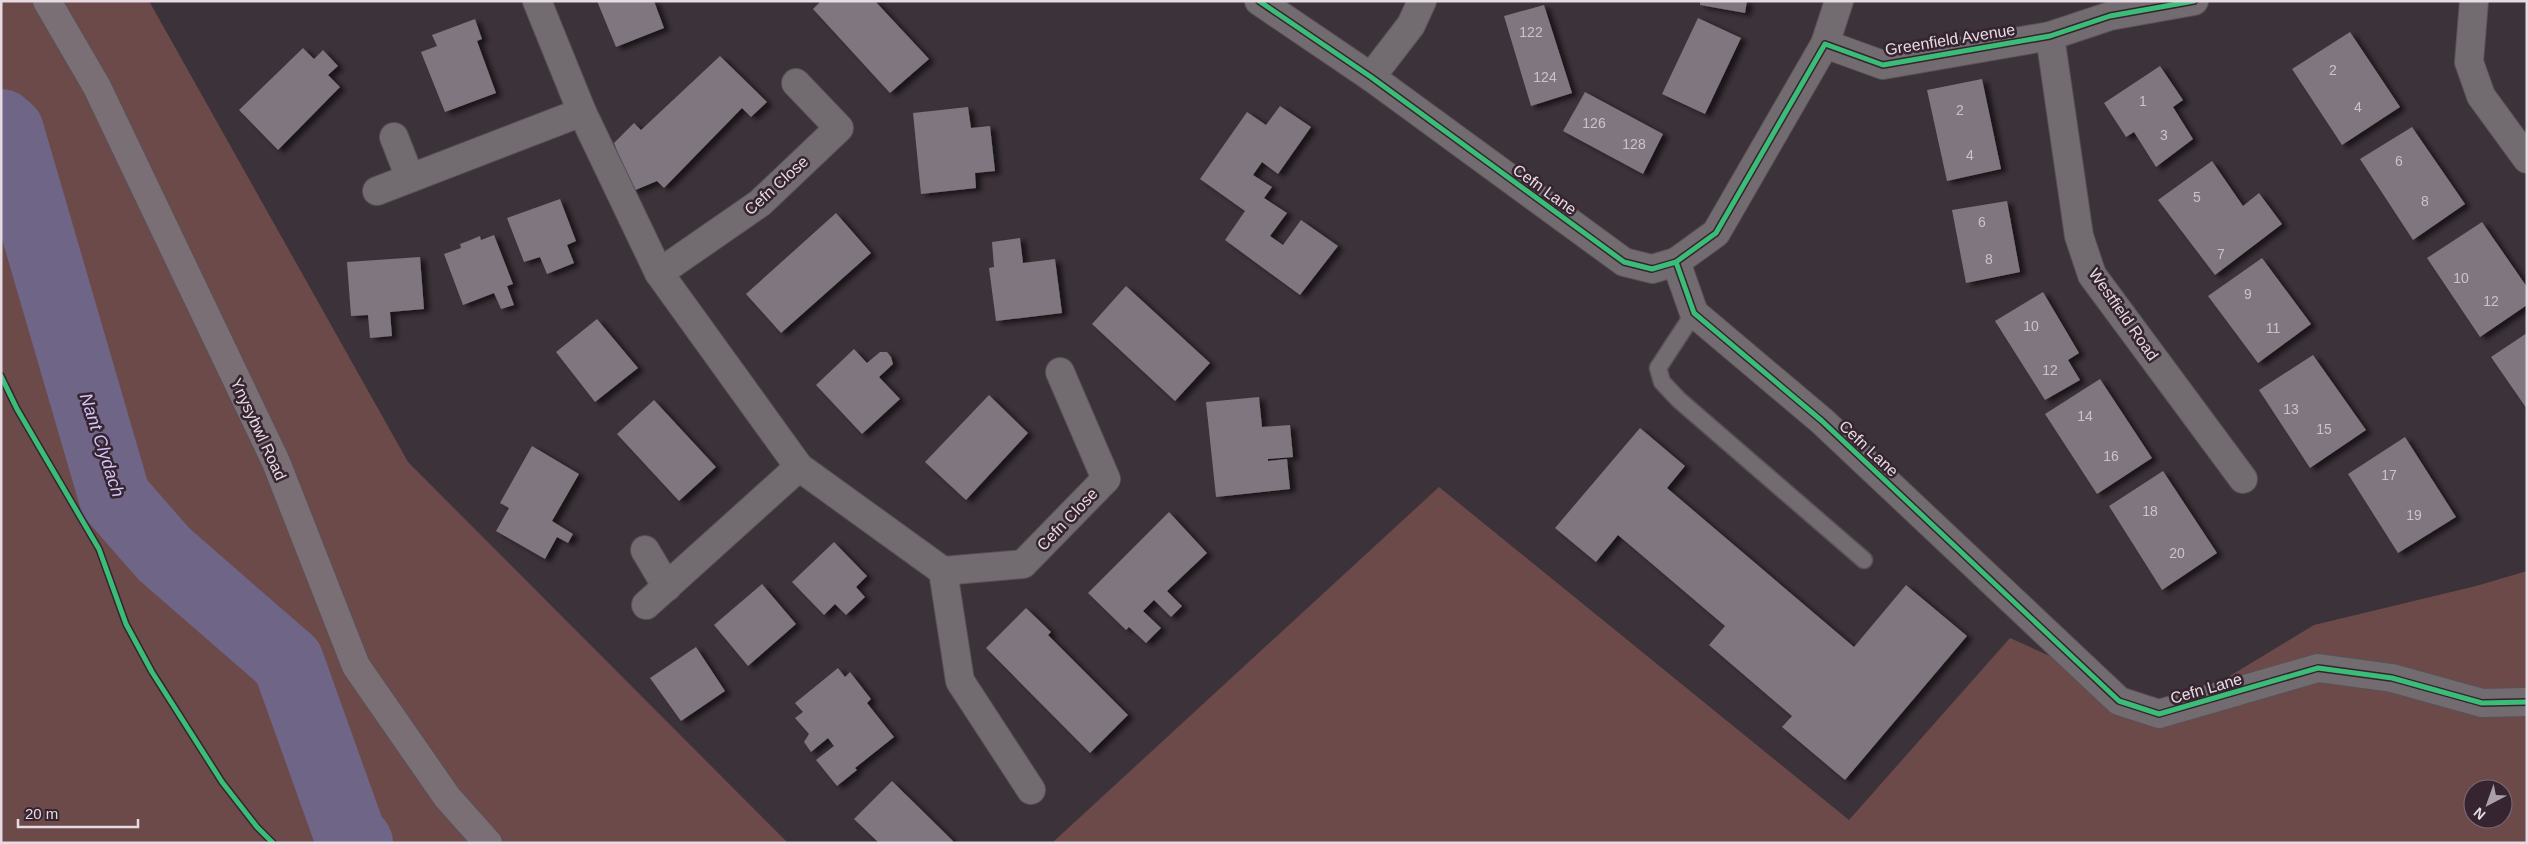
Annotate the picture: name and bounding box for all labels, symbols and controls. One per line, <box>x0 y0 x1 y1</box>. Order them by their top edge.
street label: Greenfield Avenue <box>1884 21 2016 58</box>
house number: 122 <box>1519 24 1543 40</box>
house number: 2 <box>2329 62 2337 78</box>
house number: 124 <box>1533 69 1557 85</box>
house number: 1 <box>2139 93 2147 109</box>
house number: 4 <box>2354 99 2362 115</box>
house number: 2 <box>1956 102 1964 118</box>
house number: 126 <box>1582 115 1606 131</box>
house number: 3 <box>2160 127 2168 143</box>
house number: 128 <box>1622 136 1646 152</box>
house number: 4 <box>1966 147 1974 163</box>
street label: Cefn Close <box>741 153 812 218</box>
house number: 6 <box>2395 153 2403 169</box>
street label: Cefn Lane <box>1510 161 1580 218</box>
house number: 5 <box>2193 189 2201 205</box>
house number: 8 <box>2421 193 2429 209</box>
house number: 6 <box>1978 214 1986 230</box>
house number: 7 <box>2217 246 2225 262</box>
house number: 8 <box>1985 251 1993 267</box>
street label: Westfield Road <box>2086 265 2162 363</box>
house number: 10 <box>2453 270 2469 286</box>
house number: 9 <box>2244 286 2252 302</box>
house number: 12 <box>2483 293 2499 309</box>
house number: 10 <box>2023 318 2039 334</box>
house number: 11 <box>2266 320 2280 336</box>
house number: 12 <box>2042 362 2058 378</box>
street label: Ynysybwl Road <box>228 376 290 483</box>
water label: Nant Clydach <box>76 391 128 499</box>
house number: 13 <box>2283 401 2299 417</box>
house number: 14 <box>2077 408 2093 424</box>
street label: Cefn Lane <box>1836 417 1902 480</box>
house number: 15 <box>2316 421 2332 437</box>
house number: 16 <box>2103 448 2119 464</box>
house number: 17 <box>2381 467 2397 483</box>
street label: Cefn Close <box>1034 485 1101 554</box>
house number: 18 <box>2142 503 2158 519</box>
house number: 19 <box>2406 507 2422 523</box>
house number: 20 <box>2169 545 2185 561</box>
street label: Cefn Lane <box>2168 670 2244 707</box>
north arrow <box>2463 779 2513 829</box>
scale bar <box>18 796 138 828</box>
text: N <box>2470 804 2489 823</box>
text: 20 m <box>25 805 58 822</box>

